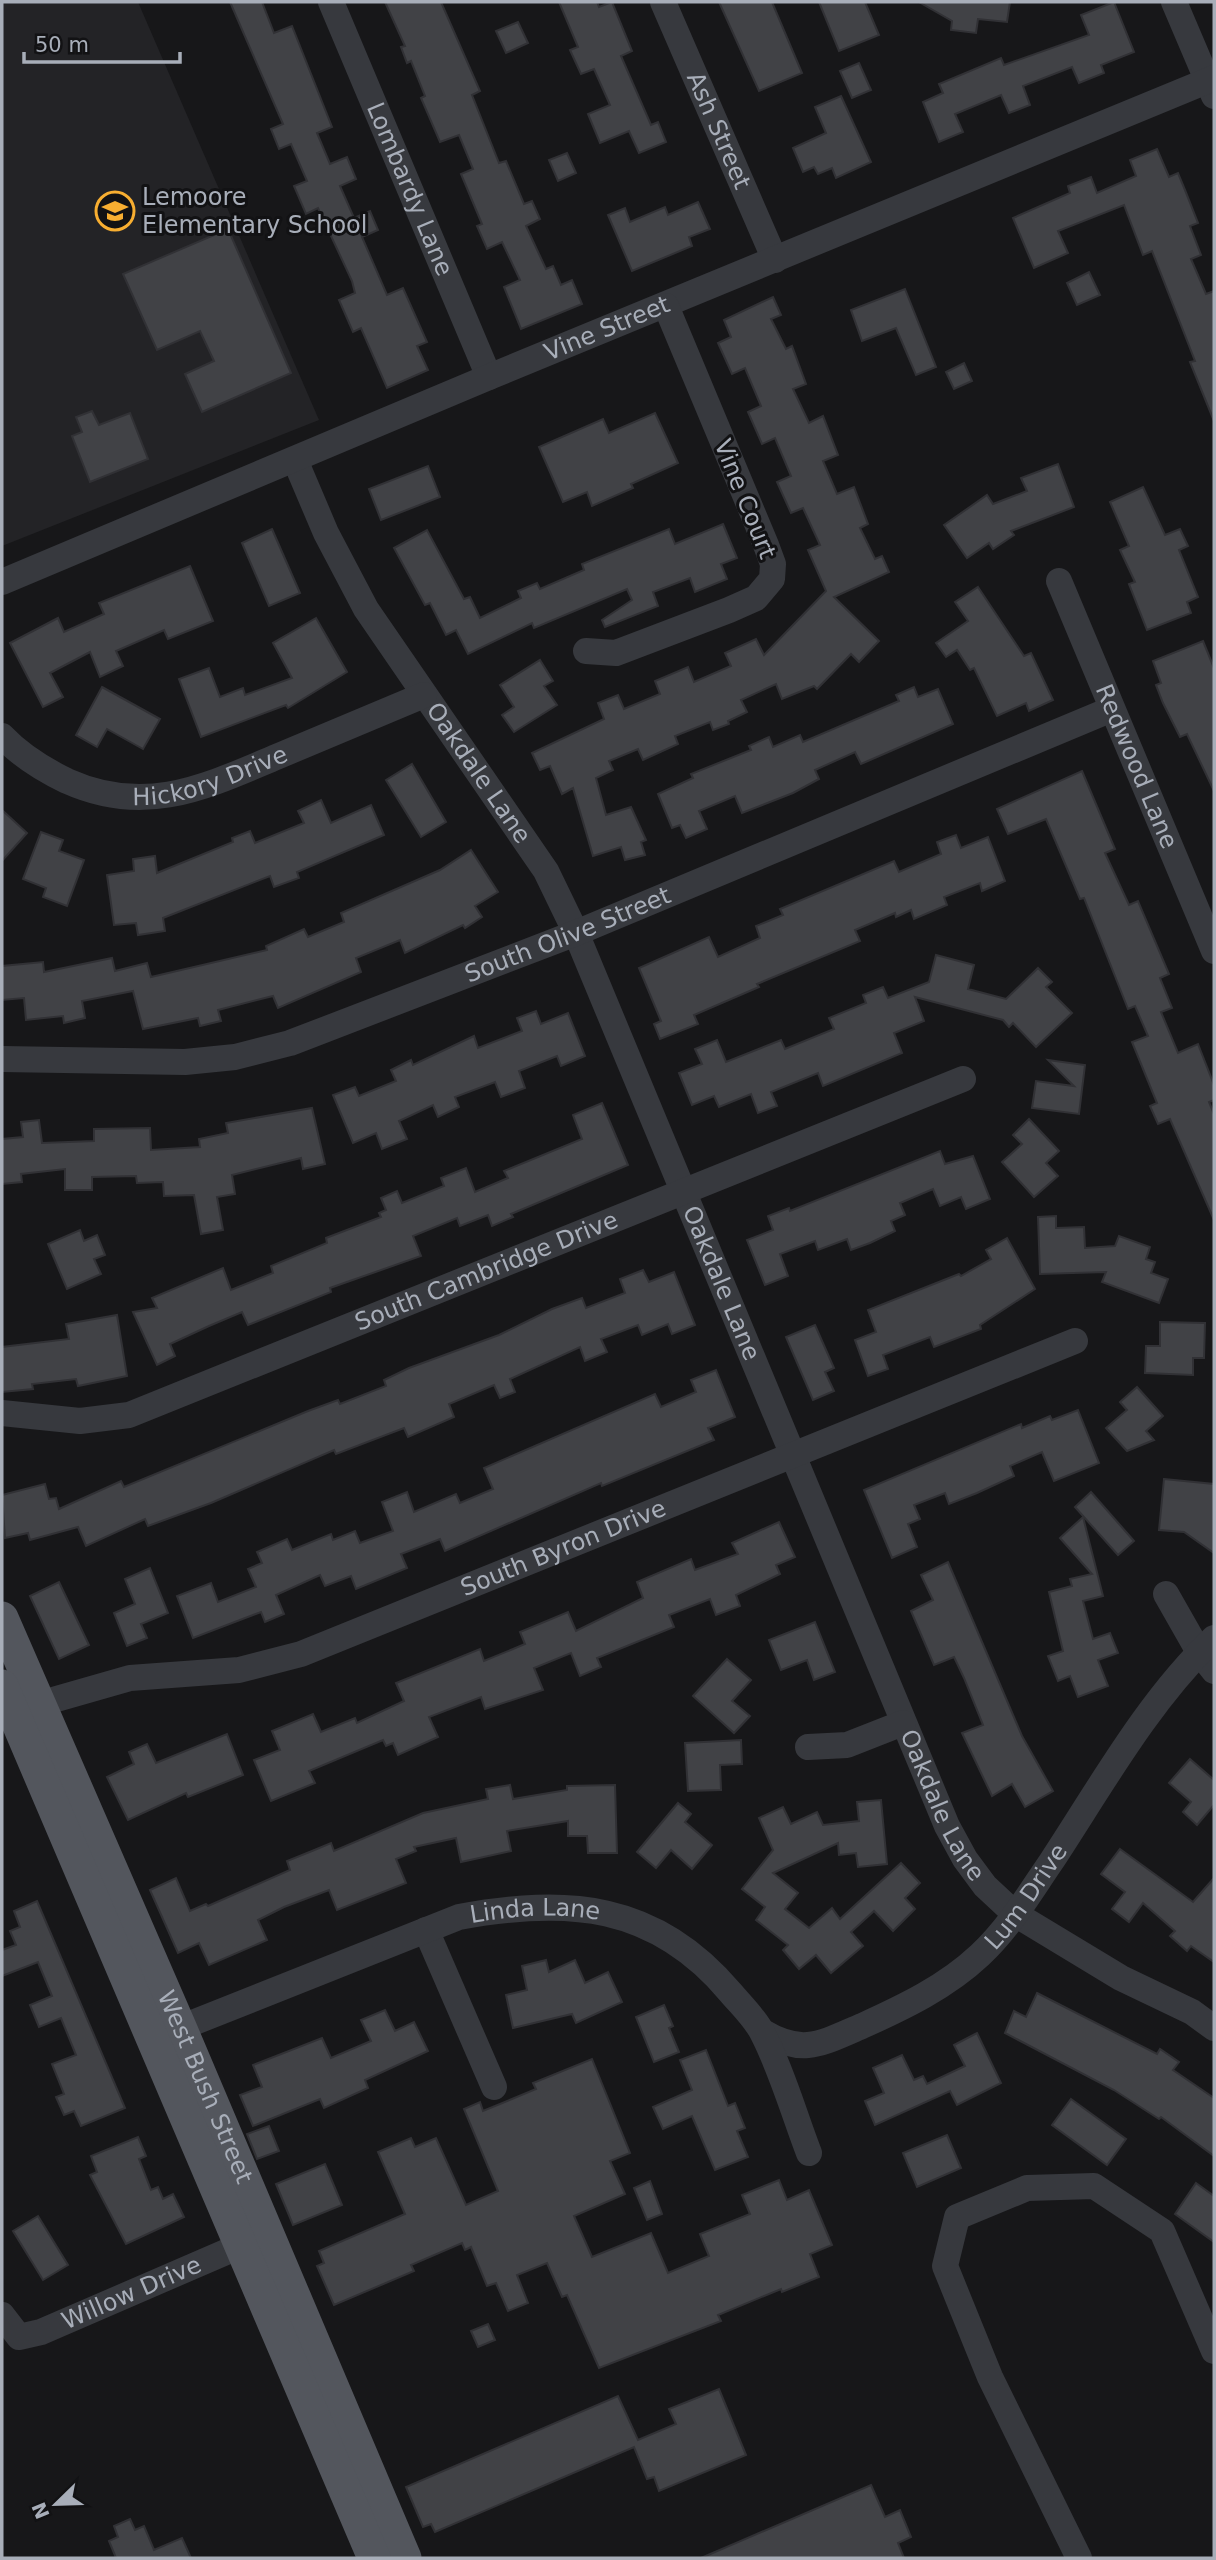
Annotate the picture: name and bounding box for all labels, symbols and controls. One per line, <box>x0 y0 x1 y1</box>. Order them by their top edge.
scale bar <box>24 21 180 65</box>
text: 50 m <box>35 33 89 57</box>
street label: Ash Street <box>681 68 756 193</box>
street label: Lombardy Lane <box>361 98 459 280</box>
place label: Lemoore Elementary School <box>142 183 367 239</box>
school or university icon: Lemoore Elementary School <box>94 190 136 232</box>
street label: Vine Street <box>540 290 674 367</box>
street label: Vine Court <box>708 435 782 563</box>
street label: Redwood Lane <box>1090 680 1183 853</box>
street label: Oakdale Lane <box>420 697 537 849</box>
street label: Hickory Drive <box>132 740 292 811</box>
street label: South Olive Street <box>461 881 675 988</box>
street label: Oakdale Lane <box>677 1202 766 1364</box>
street label: South Cambridge Drive <box>351 1206 622 1337</box>
street label: South Byron Drive <box>457 1494 670 1602</box>
street label: Oakdale Lane <box>894 1725 990 1886</box>
street label: Lum Drive <box>979 1839 1073 1955</box>
street label: Linda Lane <box>468 1894 602 1929</box>
street label: West Bush Street <box>152 1986 259 2187</box>
street label: Willow Drive <box>58 2250 206 2335</box>
north arrow <box>21 2469 91 2539</box>
text: N <box>27 2499 54 2522</box>

